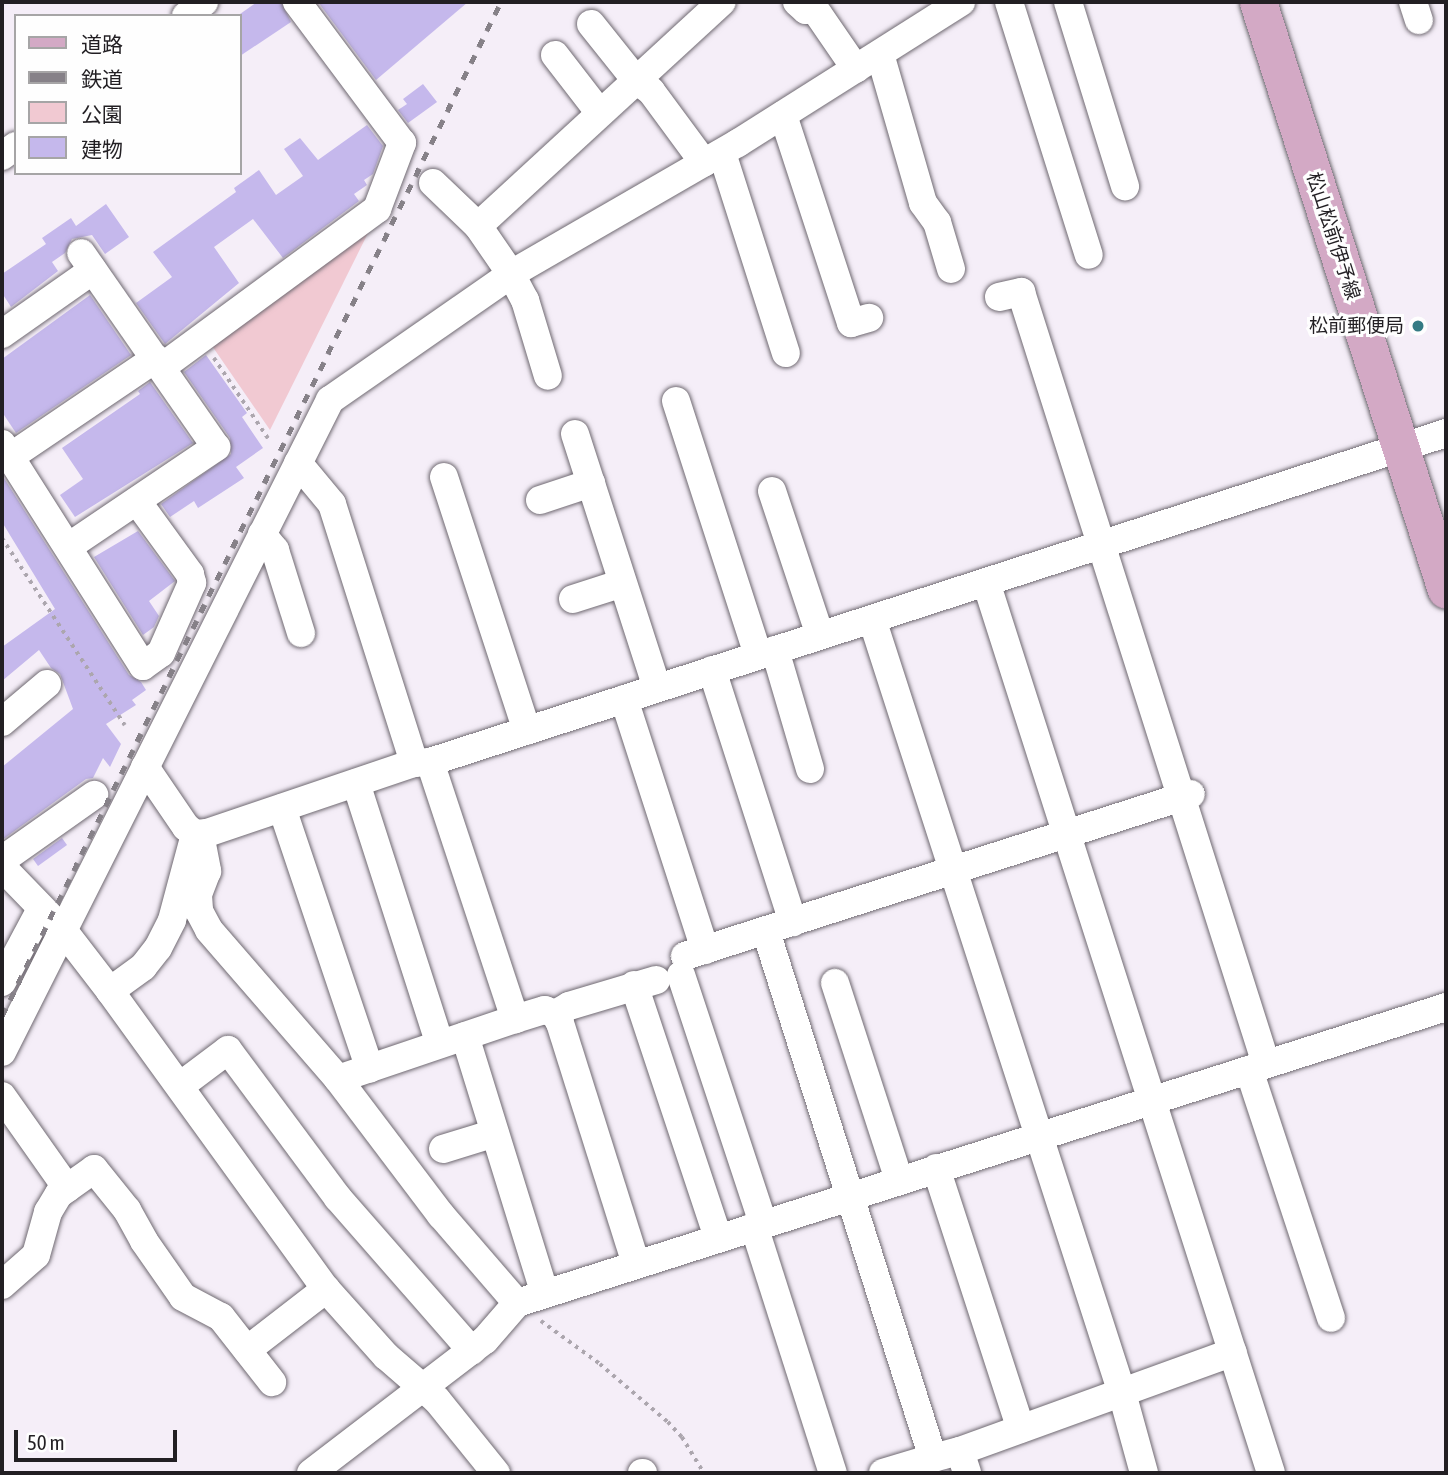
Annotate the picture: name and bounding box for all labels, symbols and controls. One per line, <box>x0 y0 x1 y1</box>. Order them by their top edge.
legend <box>14 14 242 175</box>
text: 道路 <box>81 32 123 56</box>
text: 鉄道 <box>81 67 123 91</box>
text: 公園 <box>81 102 123 126</box>
text: 建物 <box>81 137 123 161</box>
street label: 松山松前伊予線 <box>1302 169 1364 303</box>
place label: 松前郵便局 <box>1309 315 1404 337</box>
marker: 松前郵便局 <box>1410 318 1426 334</box>
scale bar <box>18 1416 180 1460</box>
text: 50 m <box>27 1430 65 1454</box>

